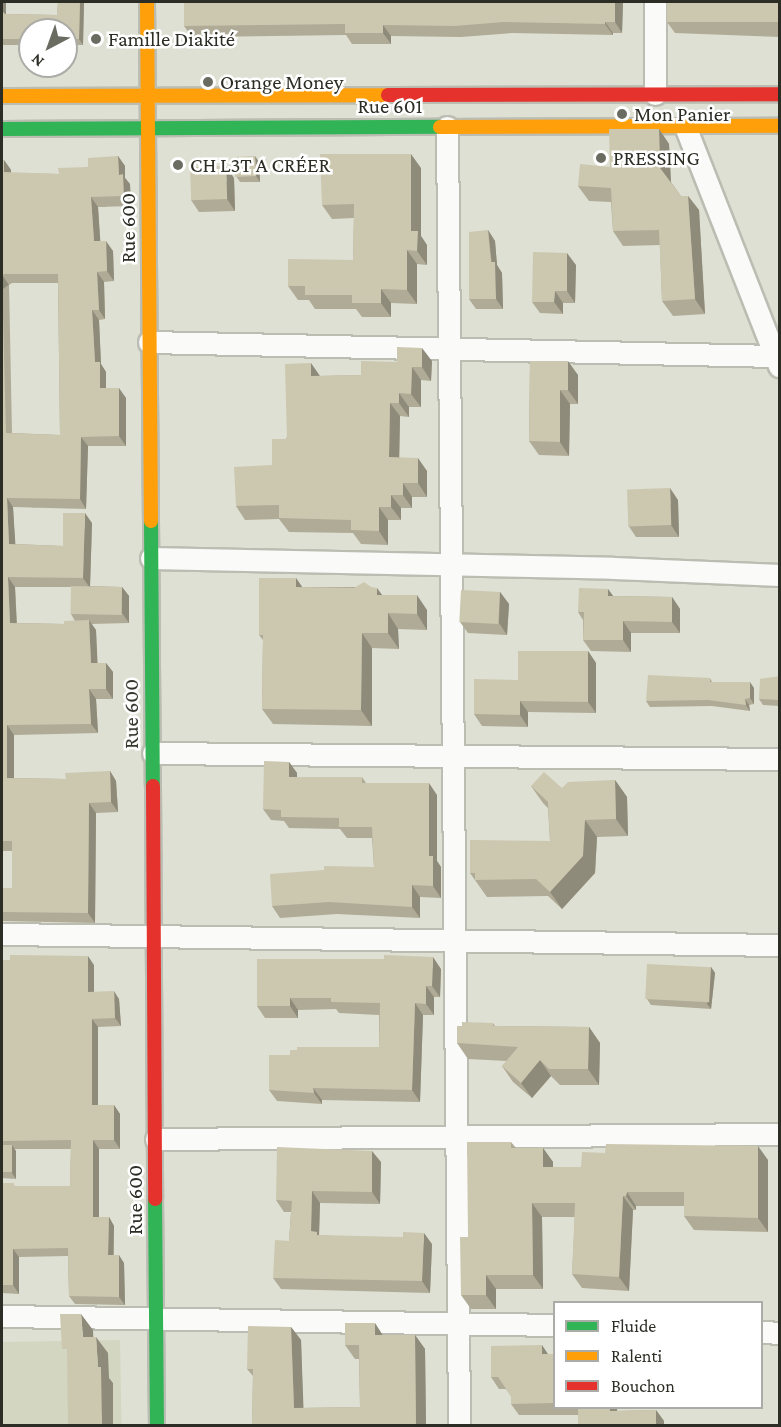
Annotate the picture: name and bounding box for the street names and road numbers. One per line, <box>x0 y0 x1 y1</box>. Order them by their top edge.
street label: Rue 601 <box>357 93 423 119</box>
street label: Rue 600 <box>115 193 141 263</box>
street label: Rue 600 <box>118 679 144 749</box>
street label: Rue 600 <box>122 1165 148 1235</box>

